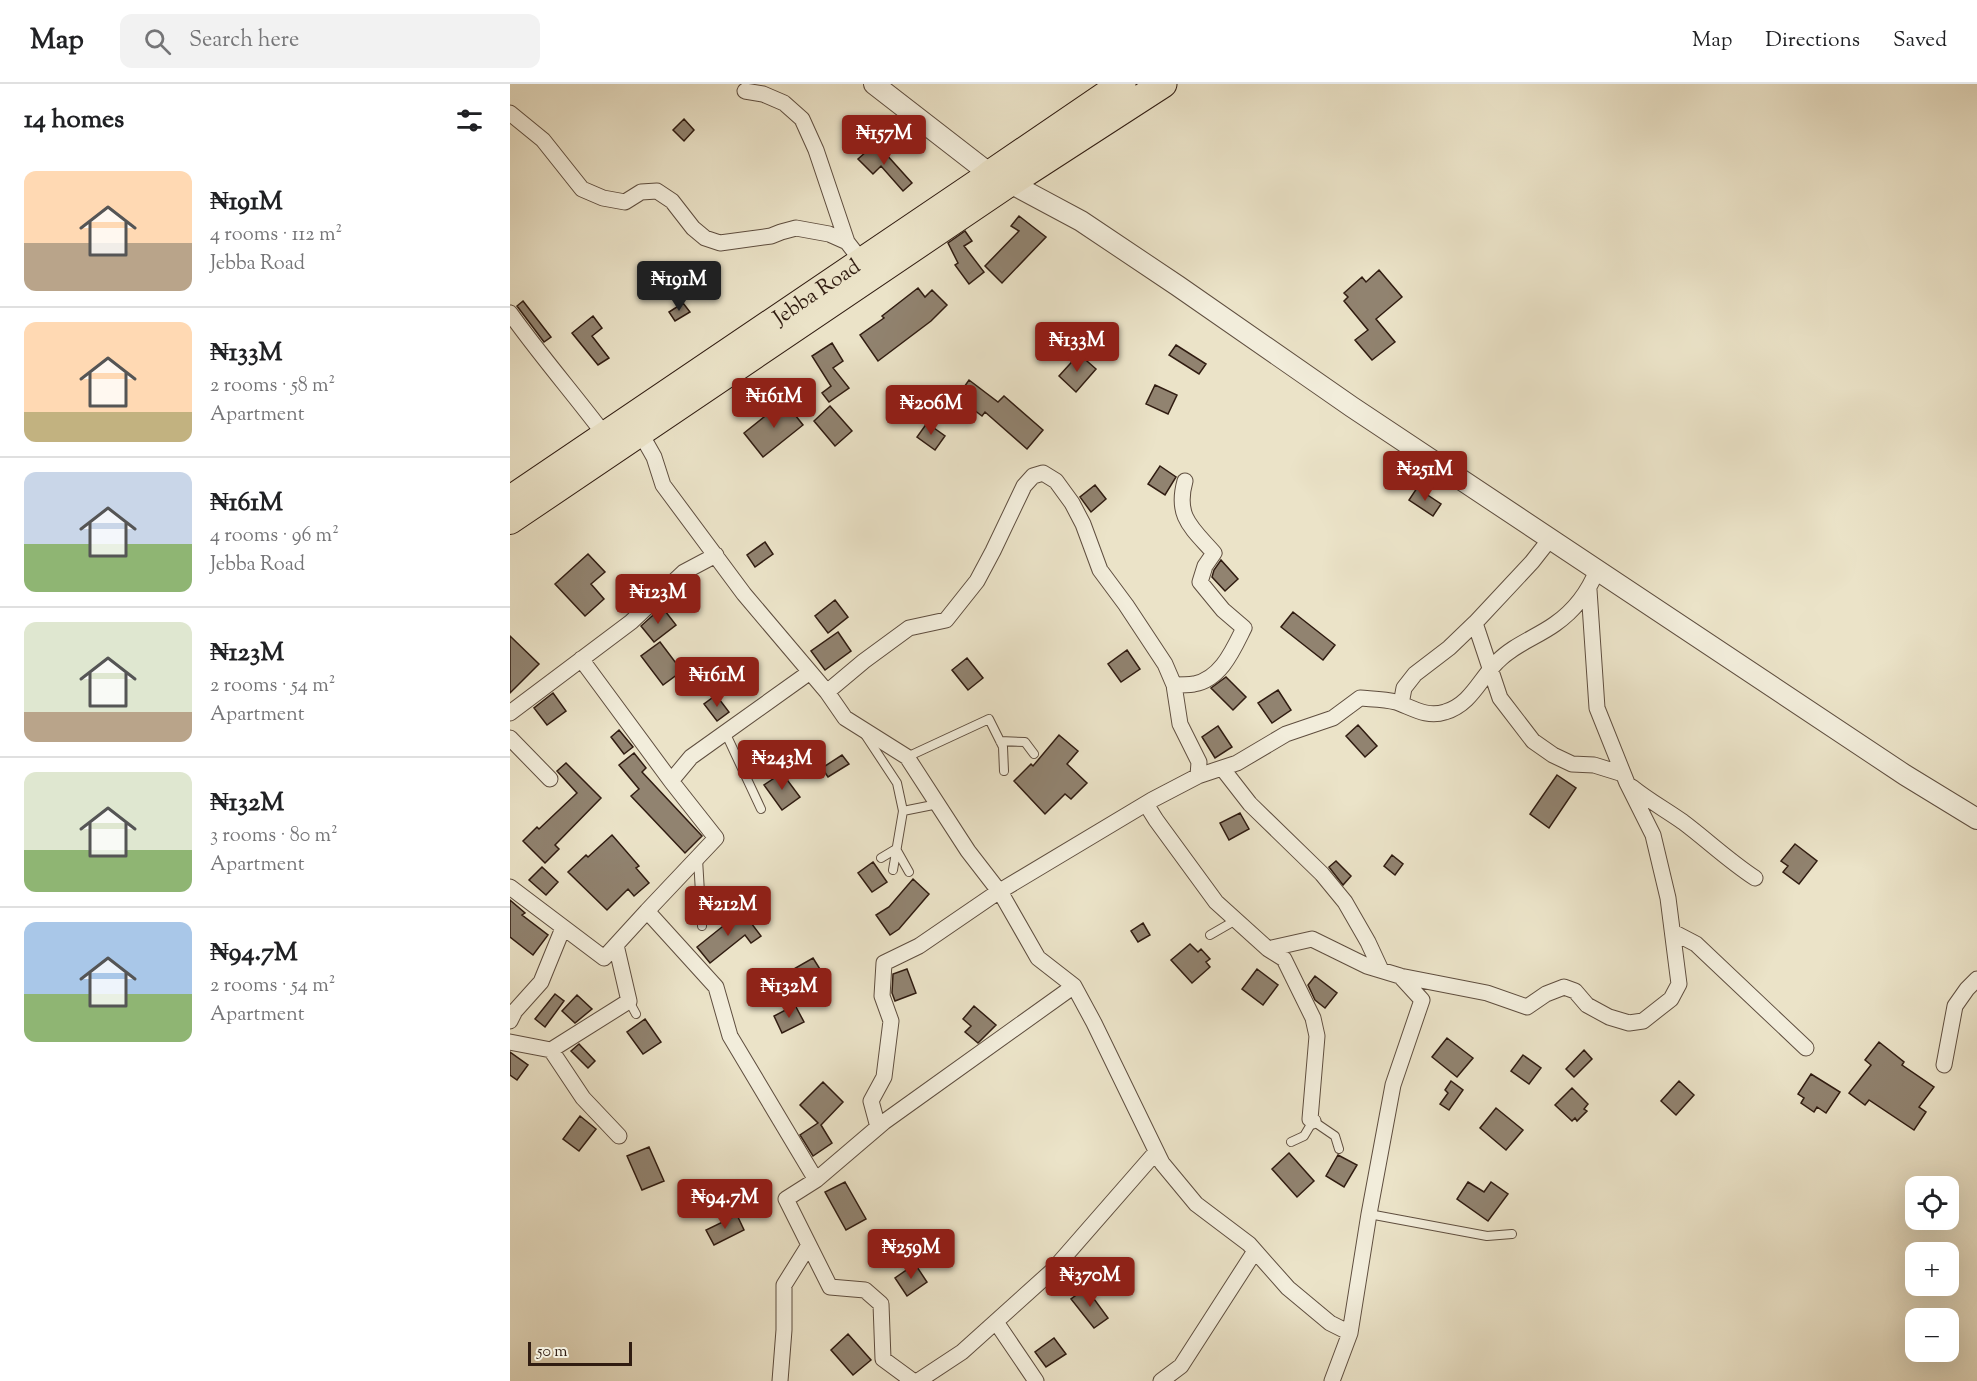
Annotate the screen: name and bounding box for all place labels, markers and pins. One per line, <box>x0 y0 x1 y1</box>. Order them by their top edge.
pin: ₦157M <box>842 115 926 166</box>
pin: ₦191M <box>637 261 721 312</box>
pin: ₦133M <box>1035 322 1119 373</box>
pin: ₦161M <box>732 378 816 429</box>
pin: ₦206M <box>889 385 973 436</box>
pin: ₦251M <box>1383 451 1467 502</box>
pin: ₦123M <box>616 574 700 625</box>
pin: ₦161M <box>675 657 759 708</box>
pin: ₦243M <box>740 740 824 791</box>
pin: ₦212M <box>686 886 770 937</box>
pin: ₦132M <box>747 968 831 1019</box>
pin: ₦94.7M <box>676 1179 774 1230</box>
pin: ₦259M <box>869 1229 953 1280</box>
pin: ₦370M <box>1048 1257 1132 1308</box>

